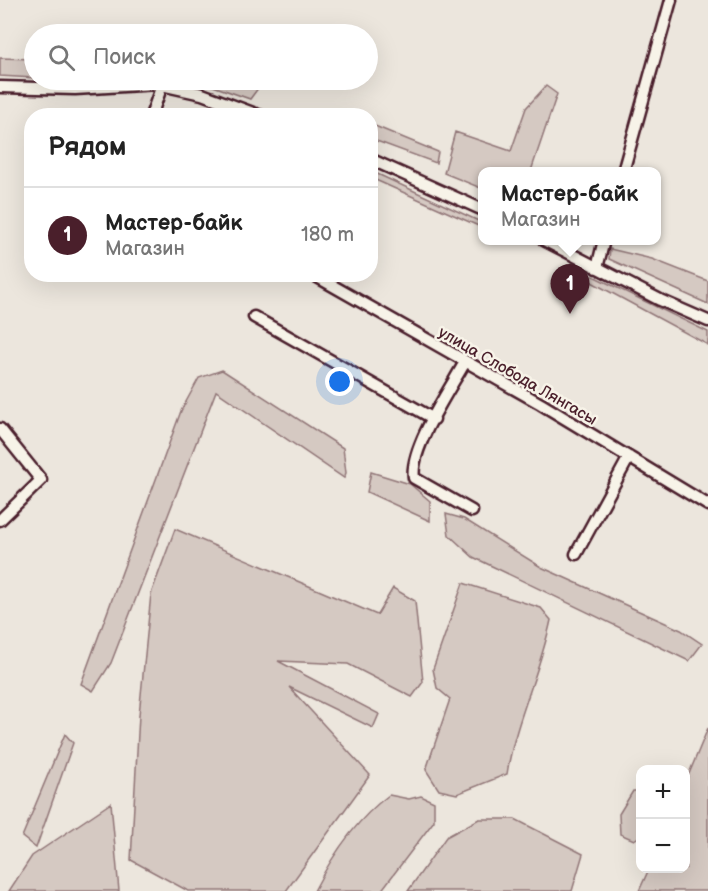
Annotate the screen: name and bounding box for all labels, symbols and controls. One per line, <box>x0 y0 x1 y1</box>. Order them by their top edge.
search box <box>24 24 378 90</box>
icon: search <box>45 41 78 74</box>
text: Поиск <box>93 44 156 71</box>
text: Рядом <box>48 132 126 163</box>
popup <box>478 167 661 245</box>
text: Мастер-байк <box>501 181 638 208</box>
text: Магазин <box>501 208 581 232</box>
text: Мастер-байк <box>105 210 242 237</box>
text: 1 <box>63 223 72 247</box>
text: 180 m <box>301 223 354 247</box>
text: Магазин <box>105 237 185 261</box>
pin: 1 <box>550 264 590 314</box>
street label: улица Слобода Лянгасы <box>435 323 600 429</box>
your location <box>325 367 354 396</box>
map controls <box>636 765 690 873</box>
button: + <box>636 765 690 819</box>
button: − <box>636 819 690 873</box>

